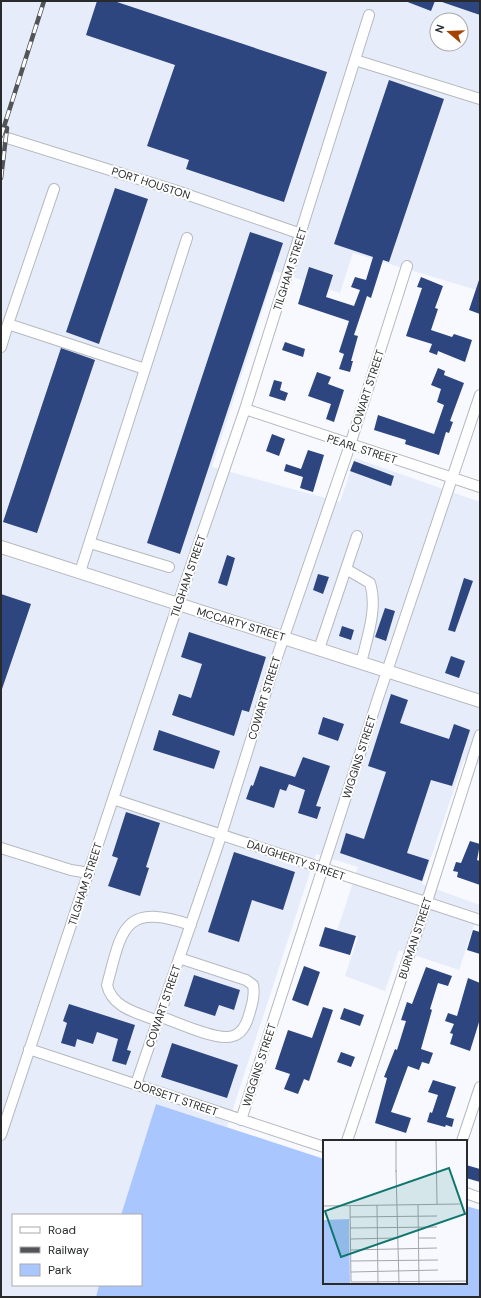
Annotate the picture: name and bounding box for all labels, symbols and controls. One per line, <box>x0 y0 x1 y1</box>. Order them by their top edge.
north arrow <box>429 12 469 52</box>
text: N <box>432 23 447 35</box>
street label: PORT HOUSTON <box>110 164 192 202</box>
street label: TILGHAM STREET <box>270 226 310 312</box>
street label: COWART STREET <box>347 348 387 434</box>
street label: PEARL STREET <box>325 431 399 467</box>
street label: TILGHAM STREET <box>167 533 209 619</box>
street label: MCCARTY STREET <box>195 604 287 644</box>
street label: COWART STREET <box>245 655 283 741</box>
street label: WIGGINS STREET <box>339 714 379 800</box>
street label: DAUGHERTY STREET <box>245 837 347 883</box>
street label: TILGHAM STREET <box>65 841 105 927</box>
street label: BURMAN STREET <box>395 895 435 981</box>
street label: COWART STREET <box>142 963 184 1049</box>
street label: WIGGINS STREET <box>239 1022 279 1108</box>
street label: DORSETT STREET <box>132 1077 220 1119</box>
inset map <box>323 1140 467 1284</box>
legend <box>12 1214 142 1286</box>
text: Road <box>48 1222 76 1238</box>
text: Railway <box>48 1242 89 1258</box>
text: Park <box>48 1262 72 1278</box>

